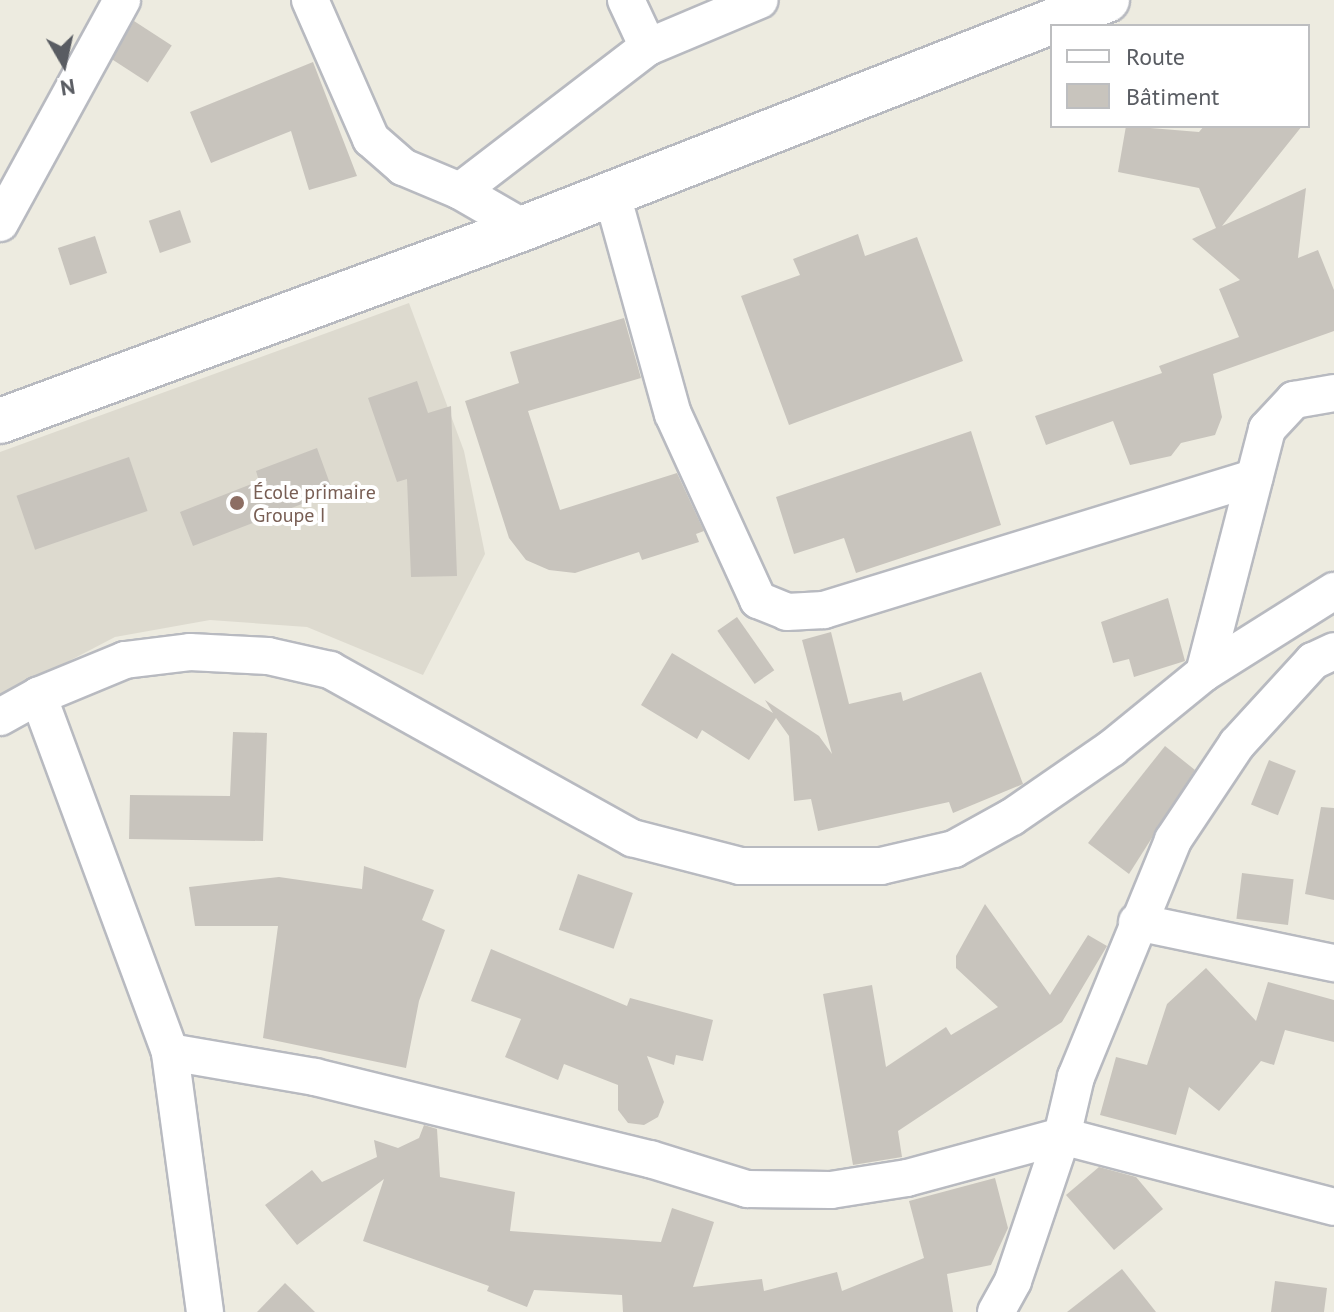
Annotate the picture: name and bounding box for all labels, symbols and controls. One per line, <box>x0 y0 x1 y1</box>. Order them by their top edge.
north arrow <box>24 24 104 104</box>
legend <box>1050 24 1310 128</box>
text: Route <box>1126 41 1185 72</box>
text: N <box>58 73 77 103</box>
text: Bâtiment <box>1126 81 1219 112</box>
place label: École primaire Groupe I <box>253 480 376 527</box>
marker: École primaire Groupe I <box>228 494 246 512</box>

